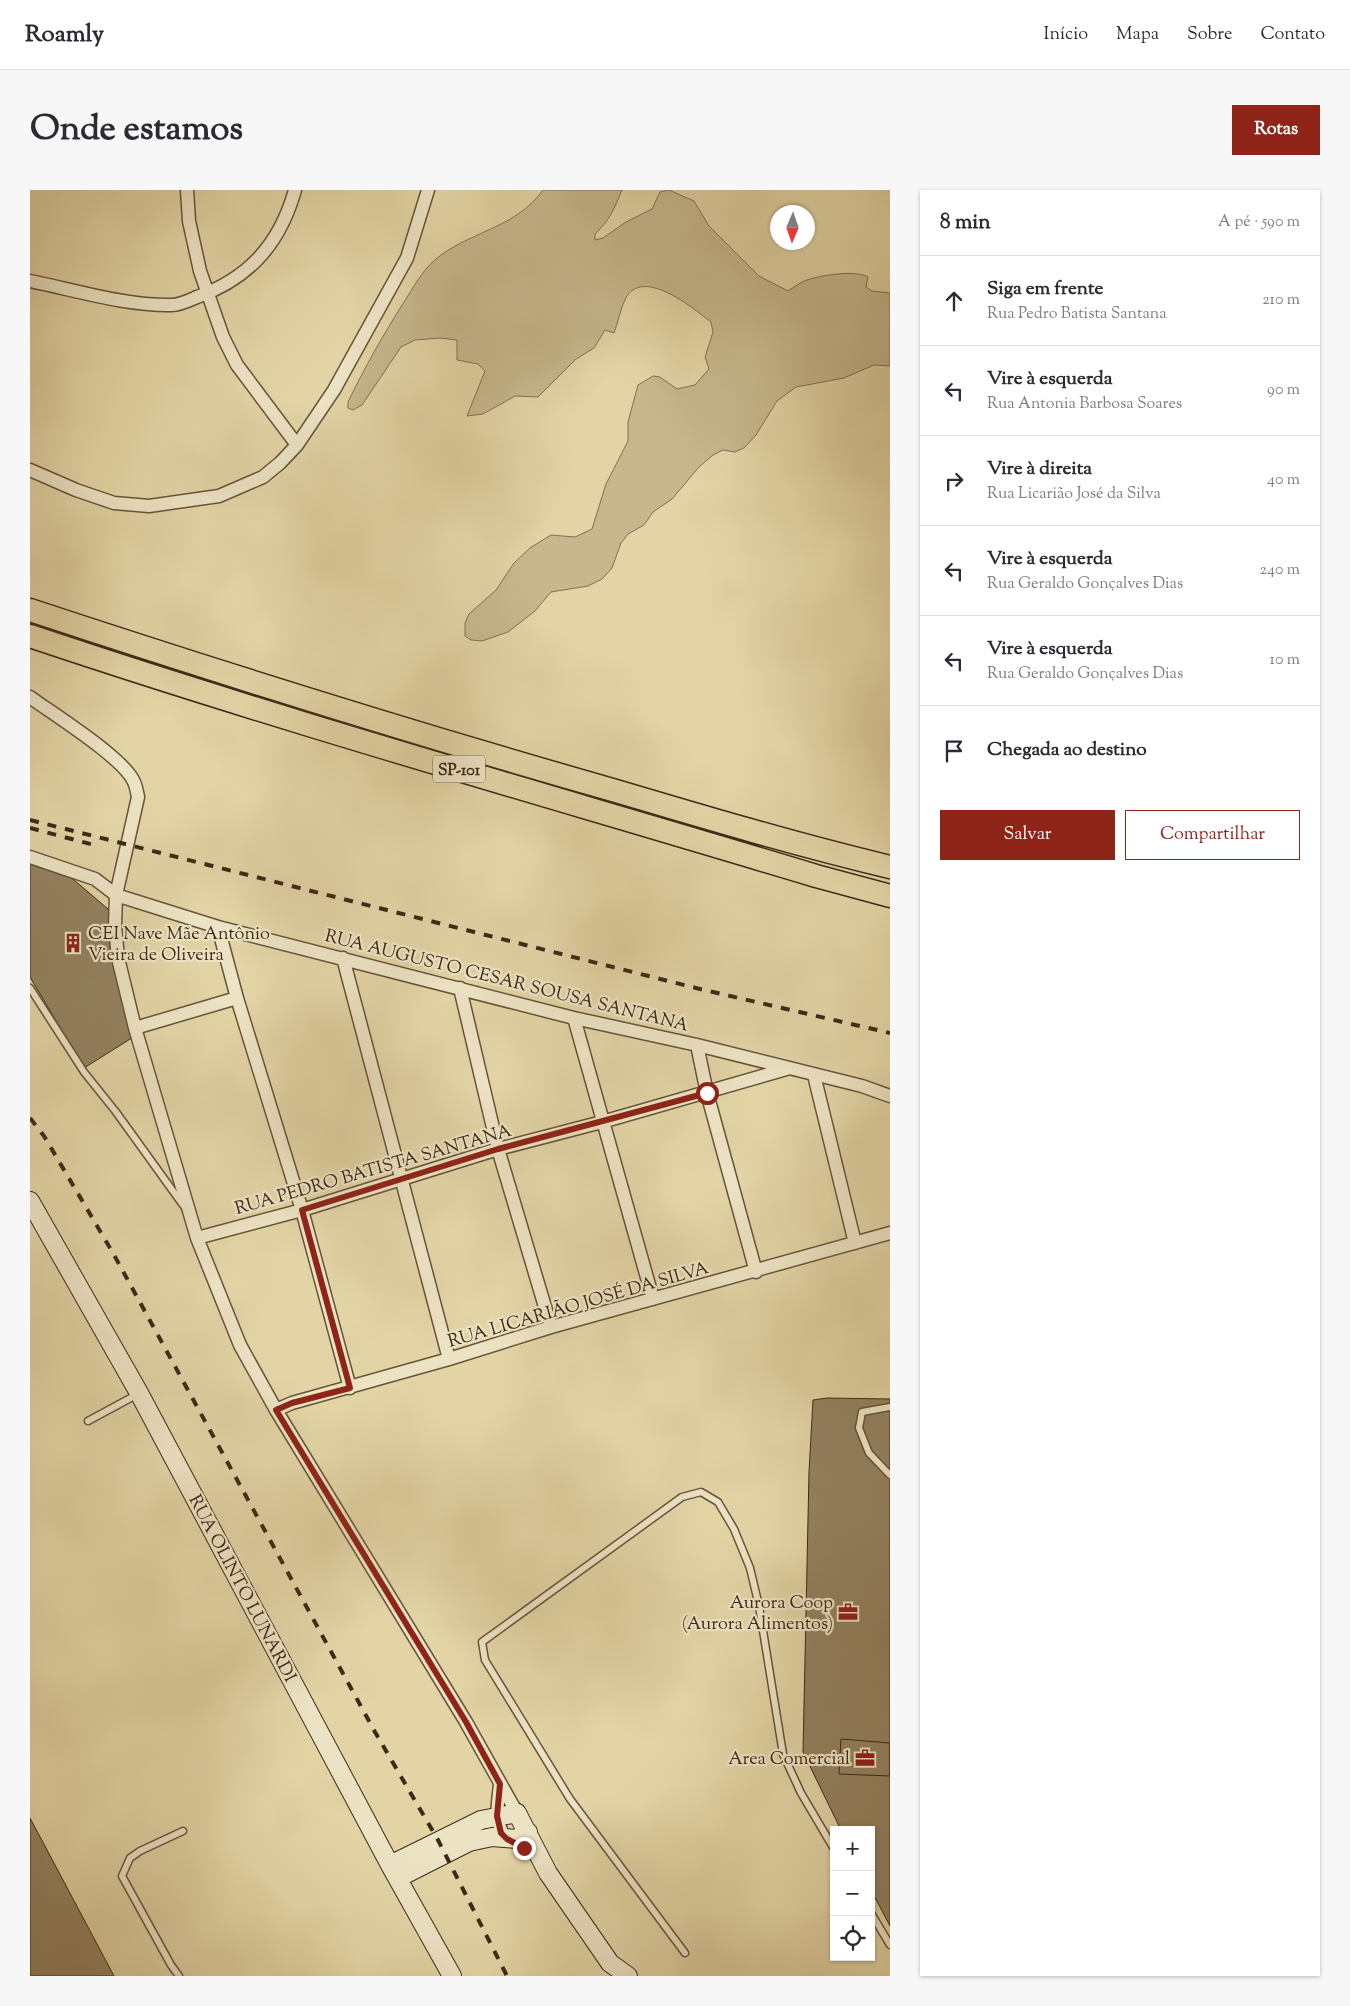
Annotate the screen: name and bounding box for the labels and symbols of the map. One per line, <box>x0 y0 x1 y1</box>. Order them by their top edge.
north arrow <box>770 205 815 250</box>
road number: SP-101 <box>433 756 485 782</box>
place label: CEI Nave Mãe Antônio Vieira de Oliveira <box>88 922 270 969</box>
street label: RUA AUGUSTO CESAR SOUSA SANTANA <box>322 924 692 1040</box>
building icon: CEI Nave Mãe Antônio Vieira de Oliveira <box>62 932 84 954</box>
route start <box>696 1082 719 1105</box>
street label: RUA PEDRO BATISTA SANTANA <box>232 1119 515 1223</box>
street label: RUA LICARIÃO JOSÉ DA SILVA <box>445 1256 713 1356</box>
street label: RUA OLINTO LUNARDI <box>181 1491 302 1687</box>
place label: Aurora Coop (Aurora Alimentos) <box>682 1591 833 1638</box>
office icon: Aurora Coop (Aurora Alimentos) <box>837 1601 859 1623</box>
place label: Area Comercial <box>728 1747 850 1773</box>
office icon: Area Comercial <box>854 1747 876 1769</box>
route end <box>513 1837 536 1860</box>

